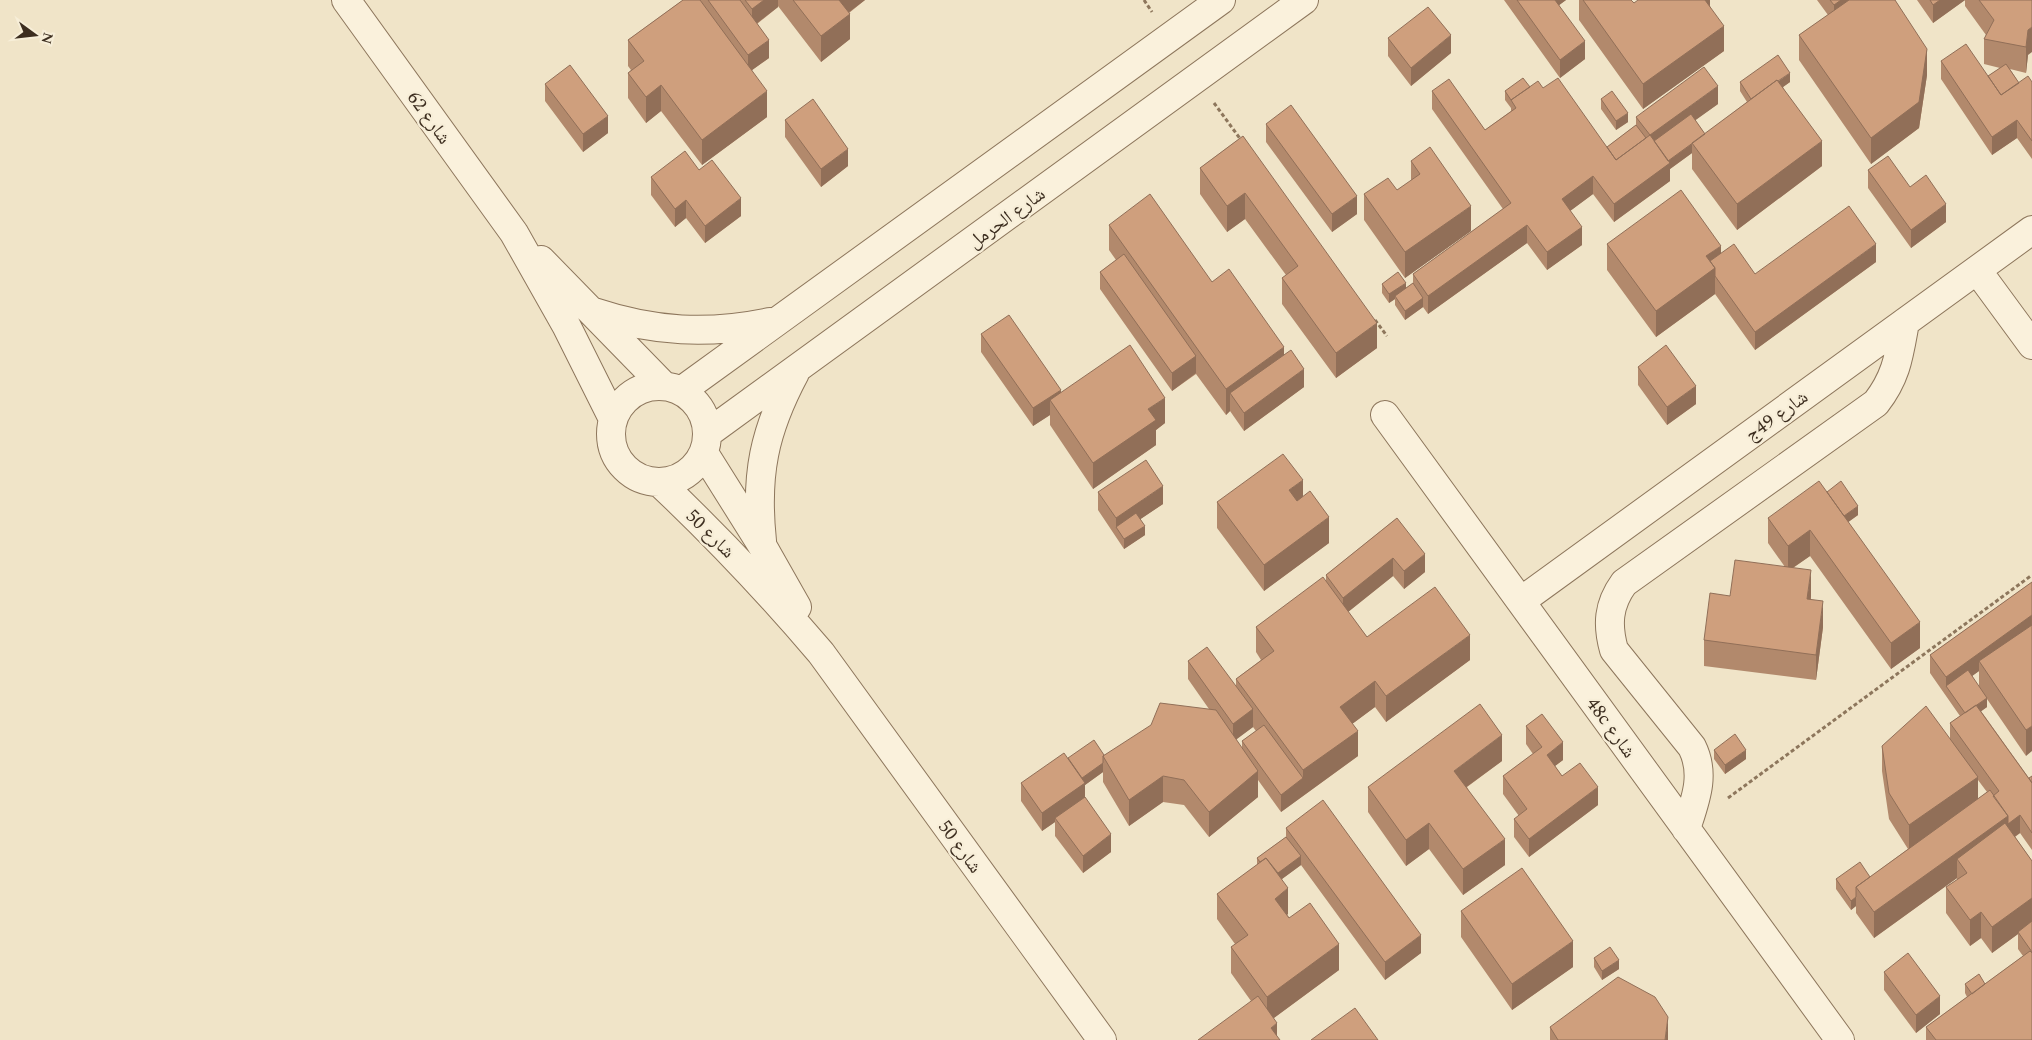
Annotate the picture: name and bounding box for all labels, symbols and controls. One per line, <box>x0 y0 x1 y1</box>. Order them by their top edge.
north arrow <box>10 10 60 60</box>
text: N <box>35 30 59 46</box>
street label: شارع 62 <box>399 85 458 151</box>
street label: شارع الحرمل <box>962 180 1052 256</box>
street label: شارع 49ج <box>1739 383 1815 449</box>
street label: شارع 50 <box>679 503 741 565</box>
street label: 48c شارع <box>1579 691 1643 764</box>
street label: شارع 50 <box>930 814 989 880</box>

